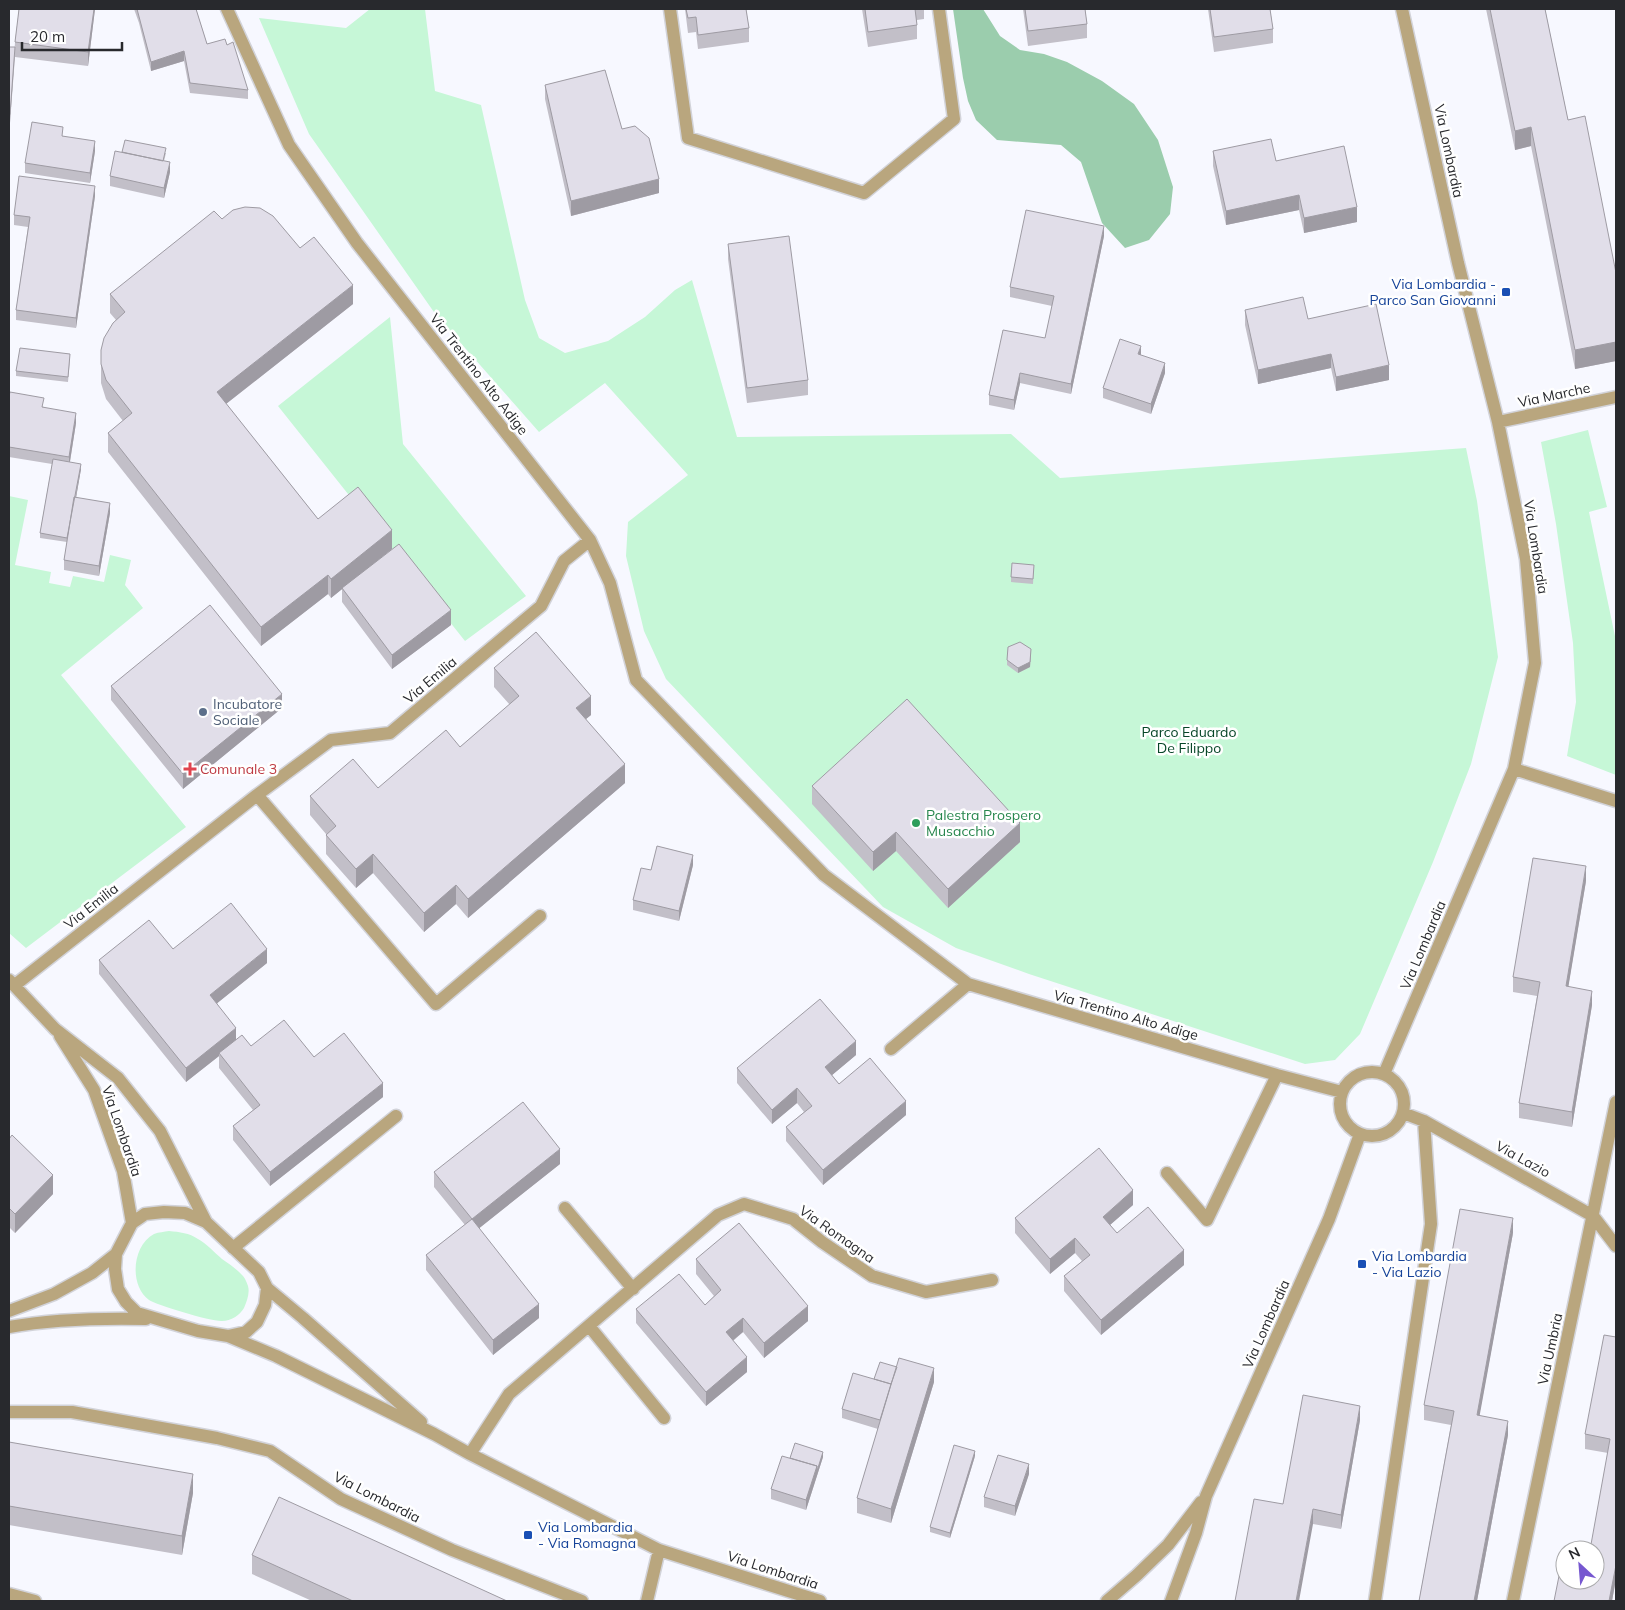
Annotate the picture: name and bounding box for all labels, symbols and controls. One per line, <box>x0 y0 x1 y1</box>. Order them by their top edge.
scale bar <box>22 20 122 52</box>
text: 20 m <box>30 27 65 46</box>
street label: Via Lombardia <box>1430 103 1468 199</box>
place label: Via Lombardia - Parco San Giovanni <box>1370 275 1496 309</box>
marker: Via Lombardia - Parco San Giovanni <box>1500 286 1512 298</box>
street label: Via Trentino Alto Adige <box>426 310 532 438</box>
street label: Via Marche <box>1516 379 1592 411</box>
street label: Via Lombardia <box>1520 499 1552 595</box>
street label: Via Emilia <box>400 653 460 707</box>
place label: Incubatore Sociale <box>213 695 282 729</box>
marker: Incubatore Sociale <box>197 706 209 718</box>
park label: Parco Eduardo De Filippo <box>1141 723 1237 757</box>
place label: Comunale 3 <box>200 760 277 778</box>
marker: Comunale 3 <box>184 763 196 775</box>
place label: Palestra Prospero Musacchio <box>926 806 1041 840</box>
marker: Palestra Prospero Musacchio <box>910 817 922 829</box>
street label: Via Emilia <box>60 879 122 933</box>
street label: Via Lombardia <box>1396 898 1450 992</box>
street label: Via Trentino Alto Adige <box>1052 986 1200 1044</box>
street label: Via Lombardia <box>98 1083 146 1179</box>
street label: Via Lazio <box>1492 1137 1554 1181</box>
street label: Via Romagna <box>796 1201 878 1267</box>
place label: Via Lombardia - Via Lazio <box>1372 1247 1467 1281</box>
marker: Via Lombardia - Via Lazio <box>1356 1258 1368 1270</box>
street label: Via Lombardia <box>1238 1277 1294 1371</box>
street label: Via Umbria <box>1534 1311 1566 1387</box>
street label: Via Lombardia <box>331 1467 423 1527</box>
place label: Via Lombardia - Via Romagna <box>538 1518 636 1552</box>
marker: Via Lombardia - Via Romagna <box>522 1529 534 1541</box>
north arrow <box>1555 1540 1605 1590</box>
text: N <box>1566 1543 1583 1564</box>
street label: Via Lombardia <box>725 1547 821 1593</box>

